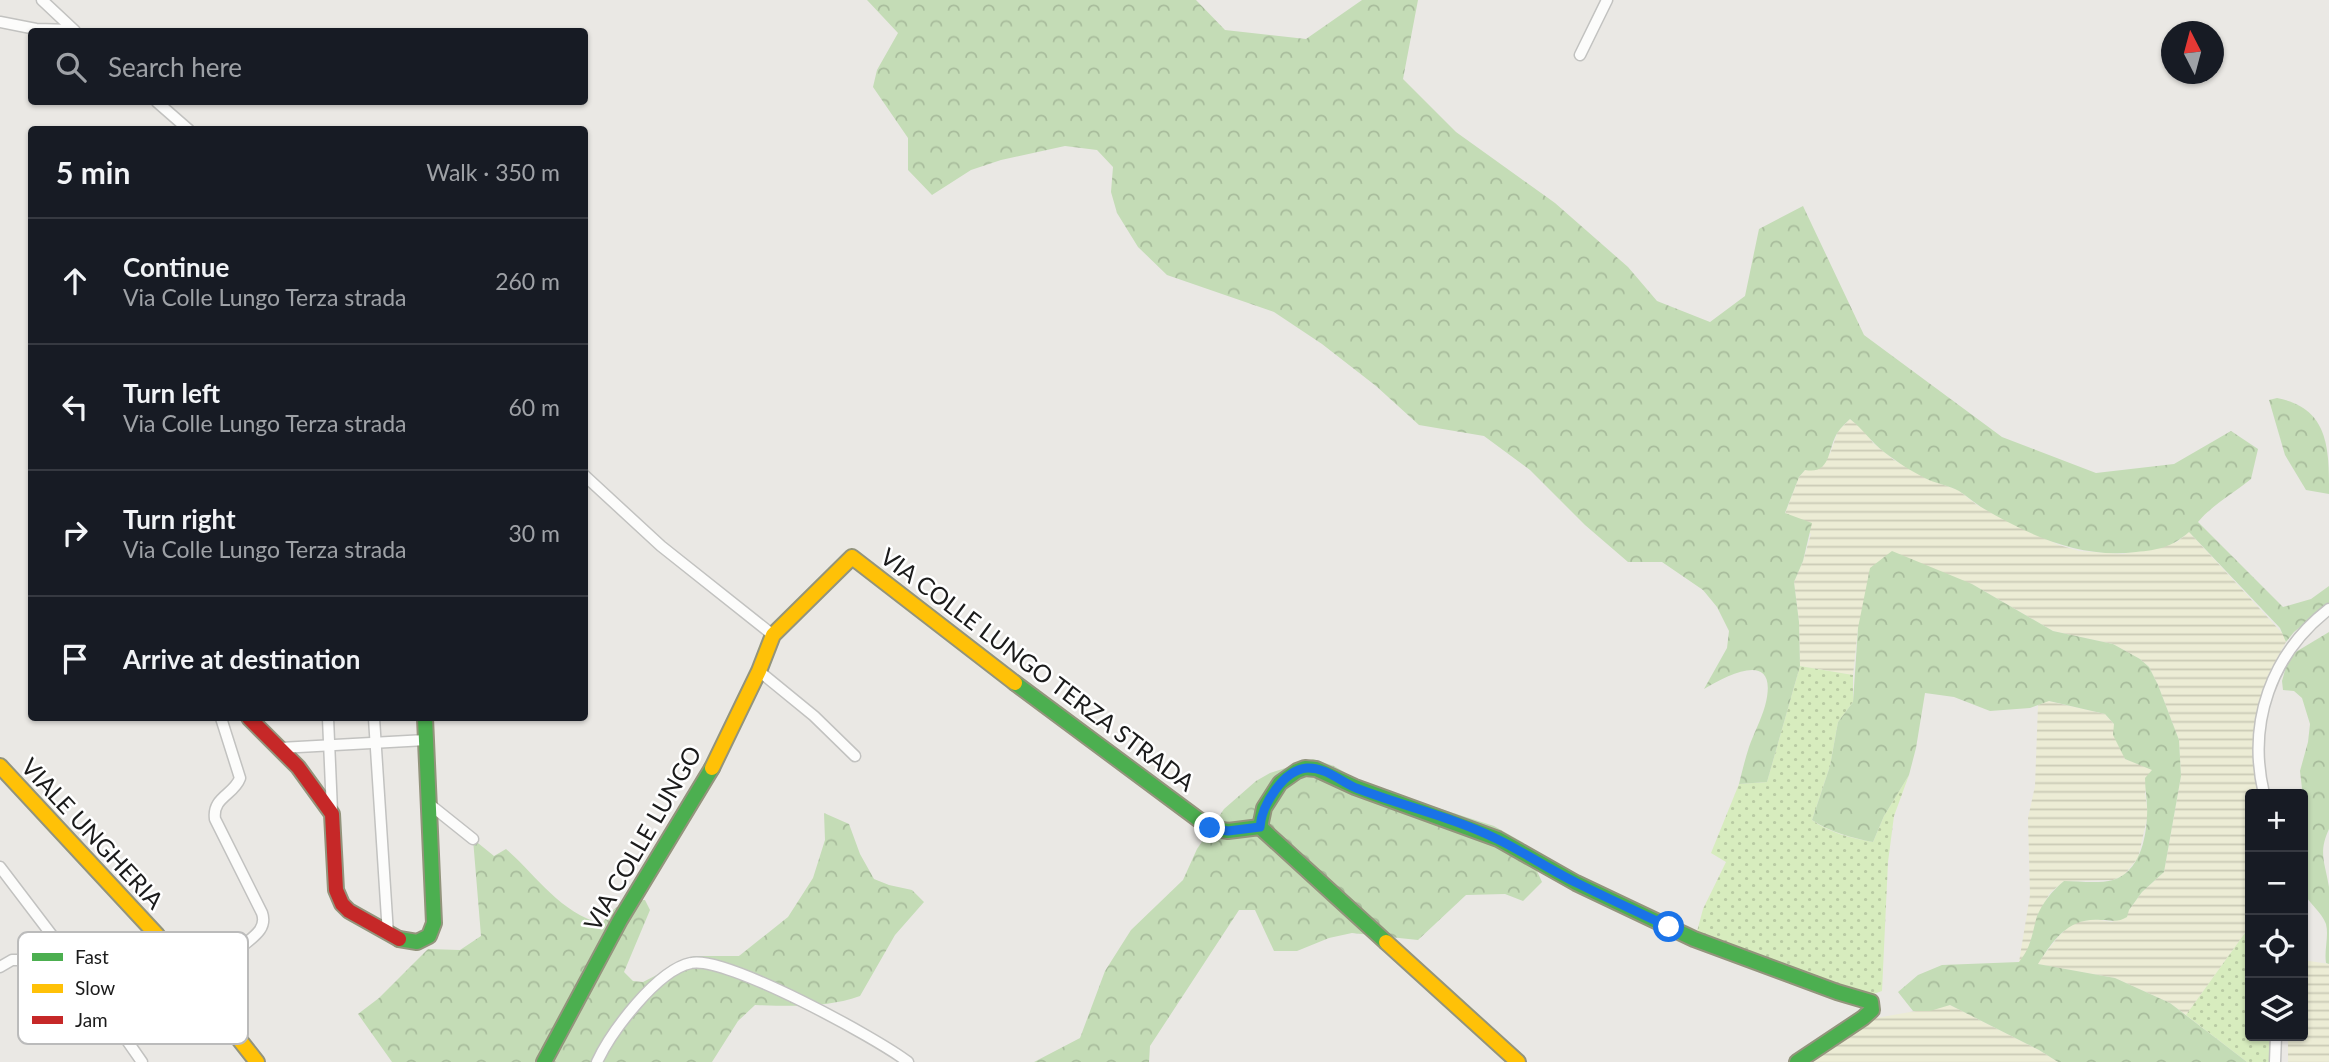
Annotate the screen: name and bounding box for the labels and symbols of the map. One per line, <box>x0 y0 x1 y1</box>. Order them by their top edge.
north arrow <box>2161 21 2224 84</box>
street label: VIA COLLE LUNGO TERZA STRADA <box>875 541 1201 797</box>
street label: VIA COLLE LUNGO <box>577 740 707 936</box>
street label: VIALE UNGHERIA <box>16 752 171 915</box>
route end <box>1194 812 1225 843</box>
route start <box>1653 911 1684 942</box>
legend <box>18 932 248 1044</box>
text: Fast <box>75 945 109 968</box>
text: Slow <box>75 976 115 999</box>
text: Jam <box>75 1008 108 1031</box>

